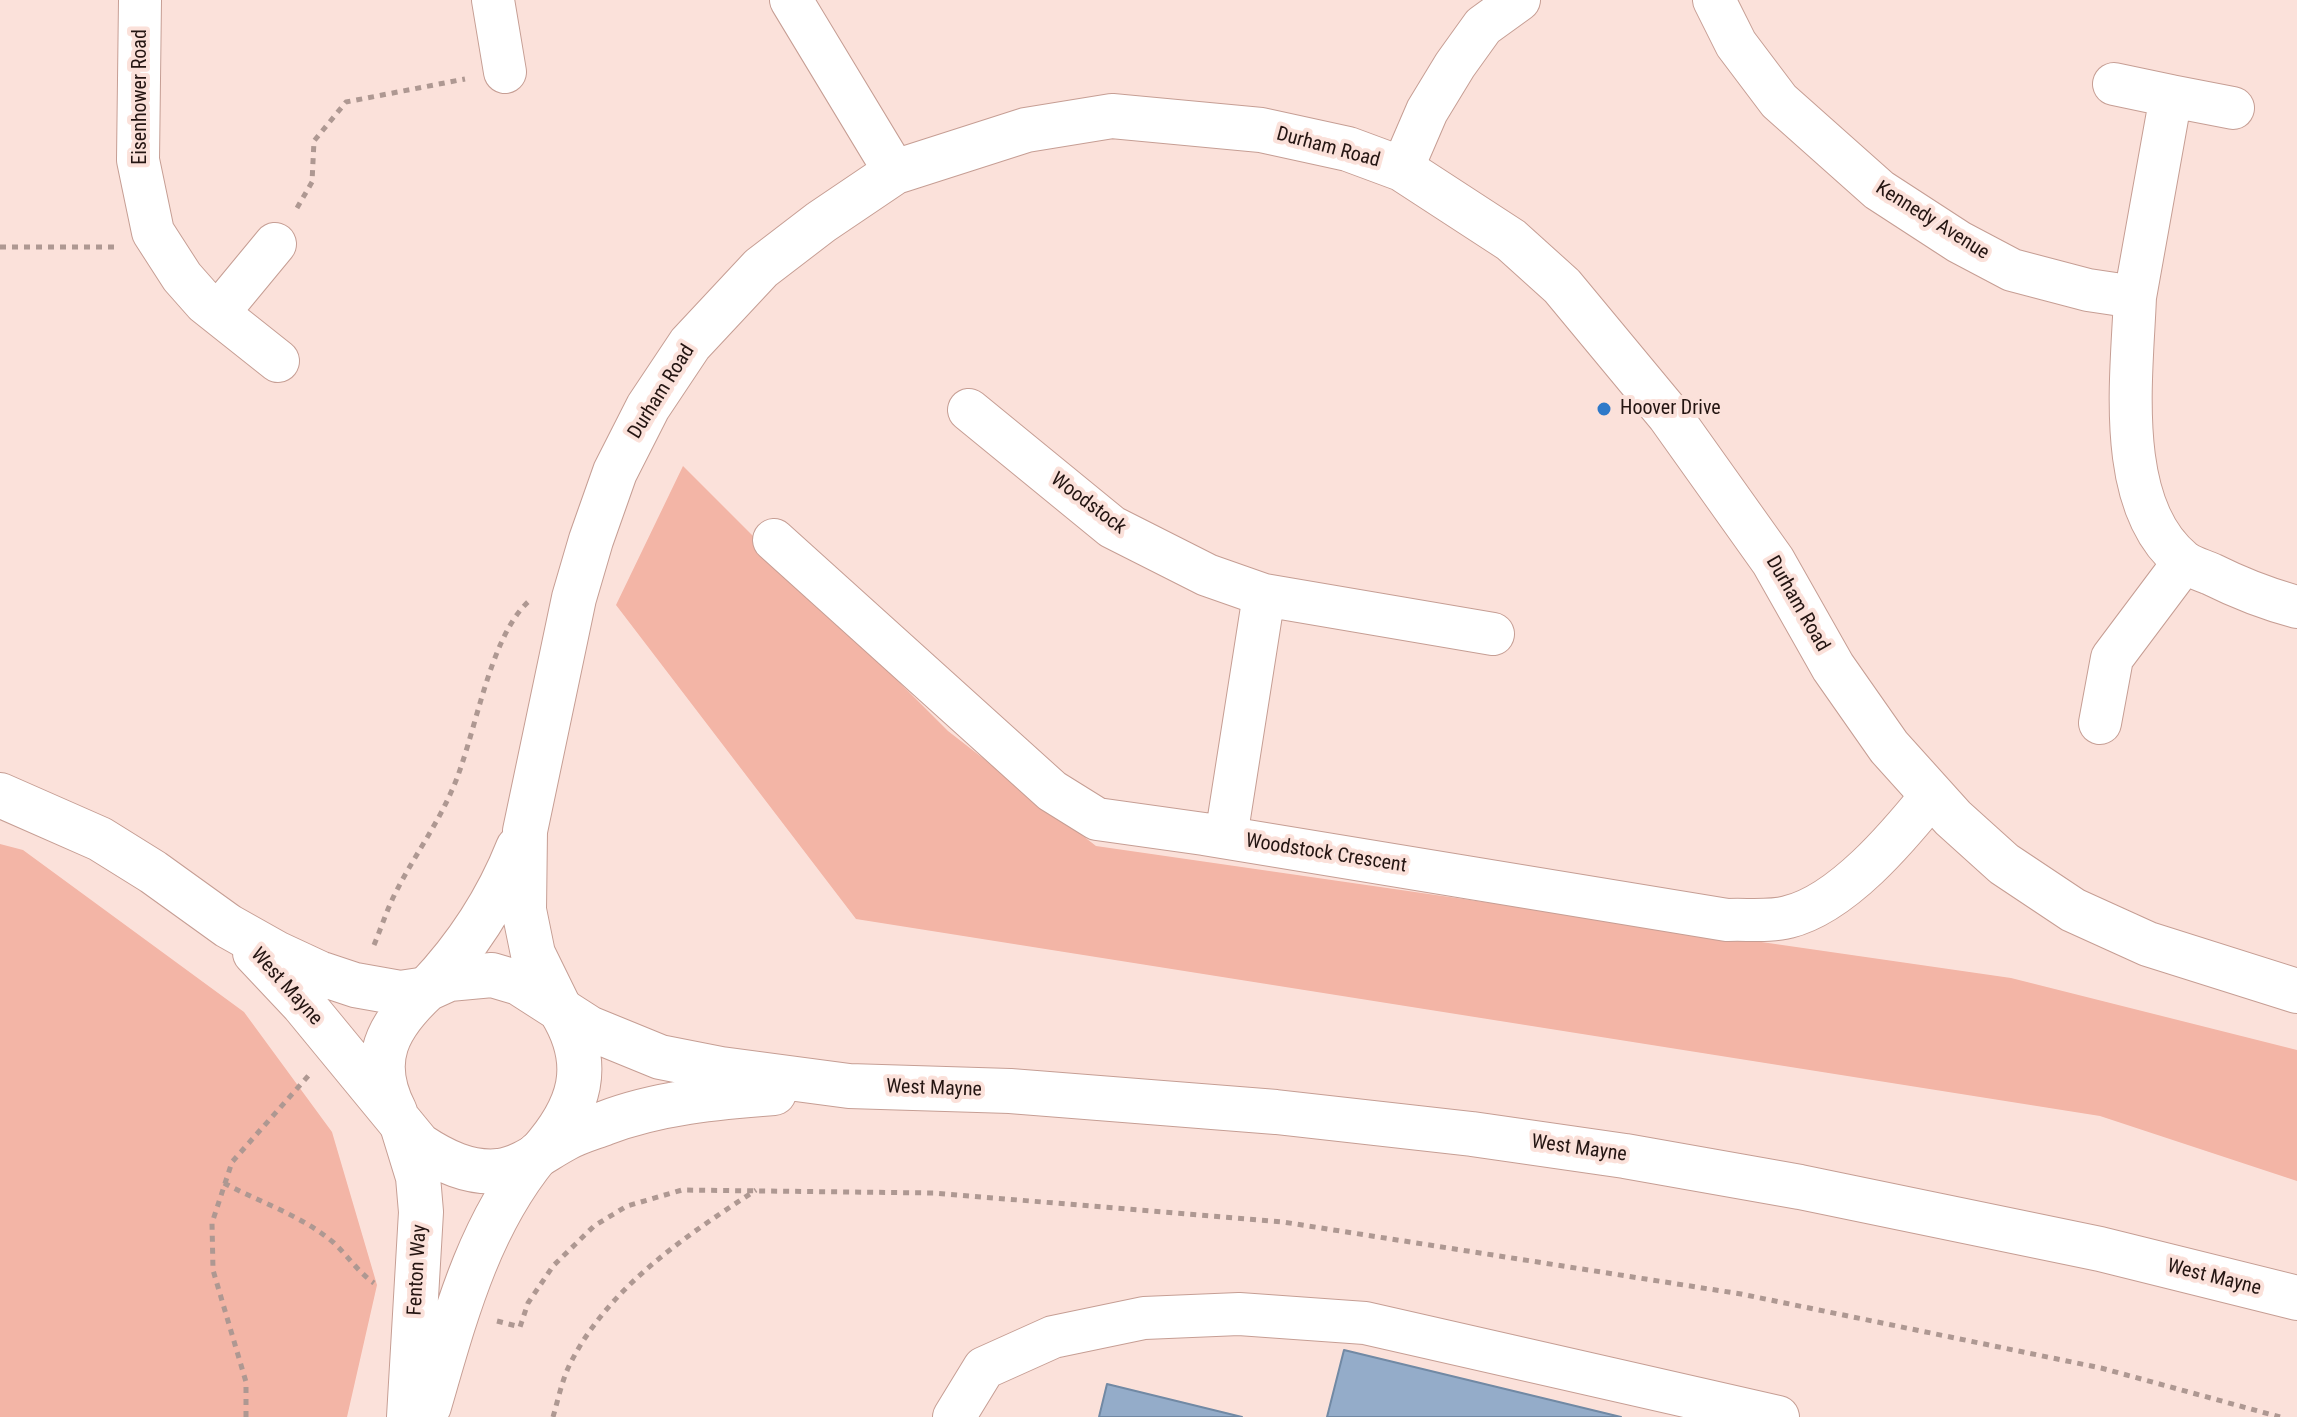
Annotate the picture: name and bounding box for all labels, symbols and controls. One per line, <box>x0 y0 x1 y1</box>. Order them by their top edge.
street label: Eisenhower Road <box>129 29 153 165</box>
street label: Durham Road <box>1274 123 1382 173</box>
street label: Kennedy Avenue <box>1871 177 1993 265</box>
street label: Durham Road <box>624 341 700 443</box>
place label: Hoover Drive <box>1620 397 1721 421</box>
marker: Hoover Drive <box>1595 400 1613 418</box>
street label: Woodstock <box>1046 468 1130 540</box>
street label: Durham Road <box>1760 552 1834 656</box>
street label: Woodstock Crescent <box>1244 829 1408 879</box>
street label: West Mayne <box>245 943 327 1031</box>
street label: West Mayne <box>886 1075 982 1103</box>
street label: West Mayne <box>1530 1130 1628 1168</box>
street label: Fenton Way <box>404 1224 432 1316</box>
street label: West Mayne <box>2165 1255 2263 1301</box>

